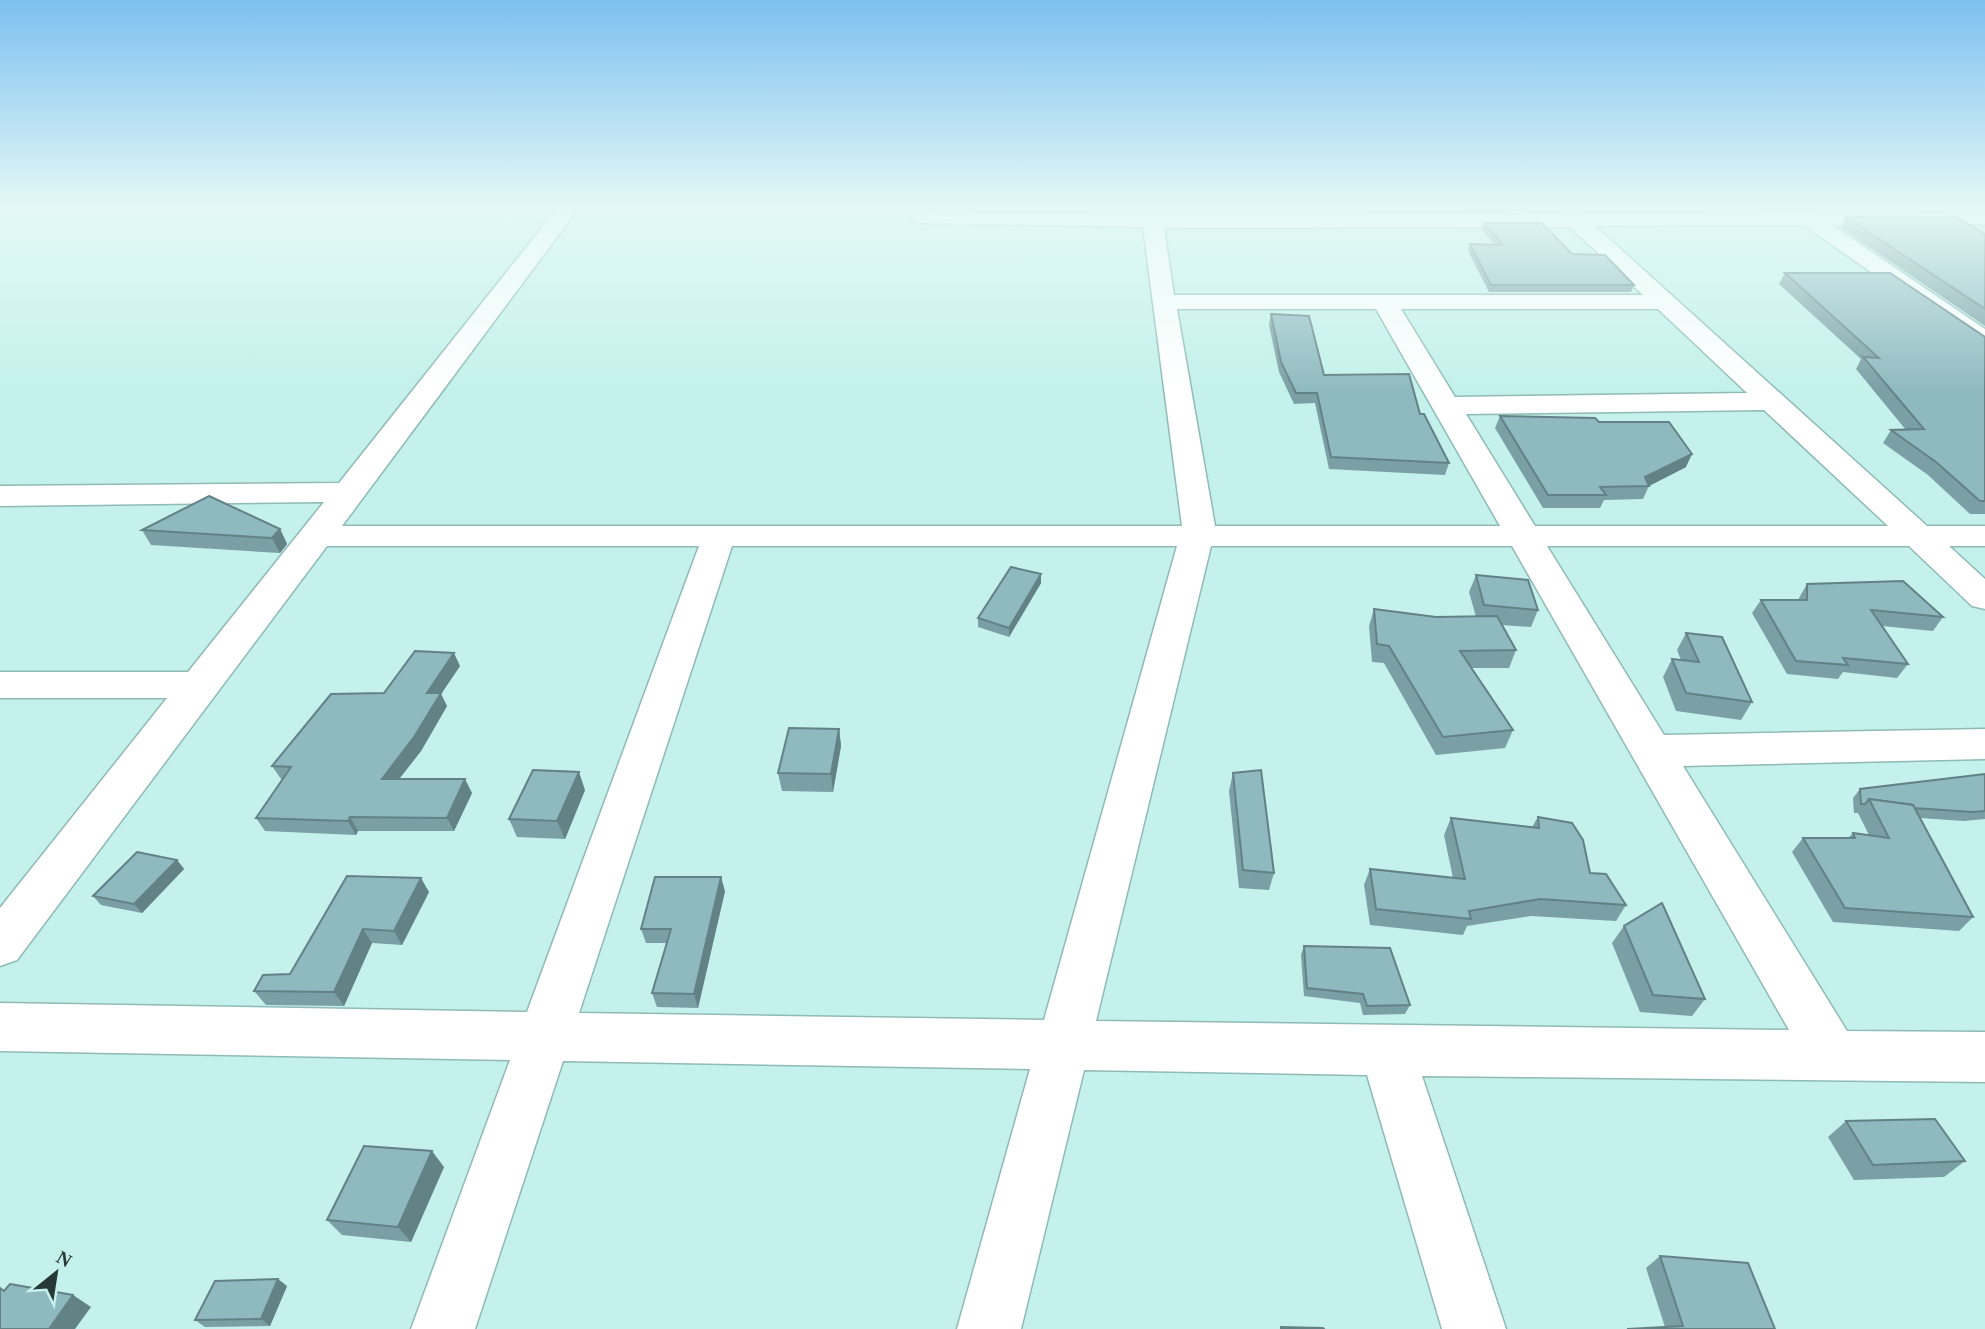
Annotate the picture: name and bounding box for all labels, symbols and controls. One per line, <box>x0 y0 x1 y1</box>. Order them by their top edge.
north arrow <box>21 1238 91 1308</box>
text: N <box>53 1246 76 1271</box>

